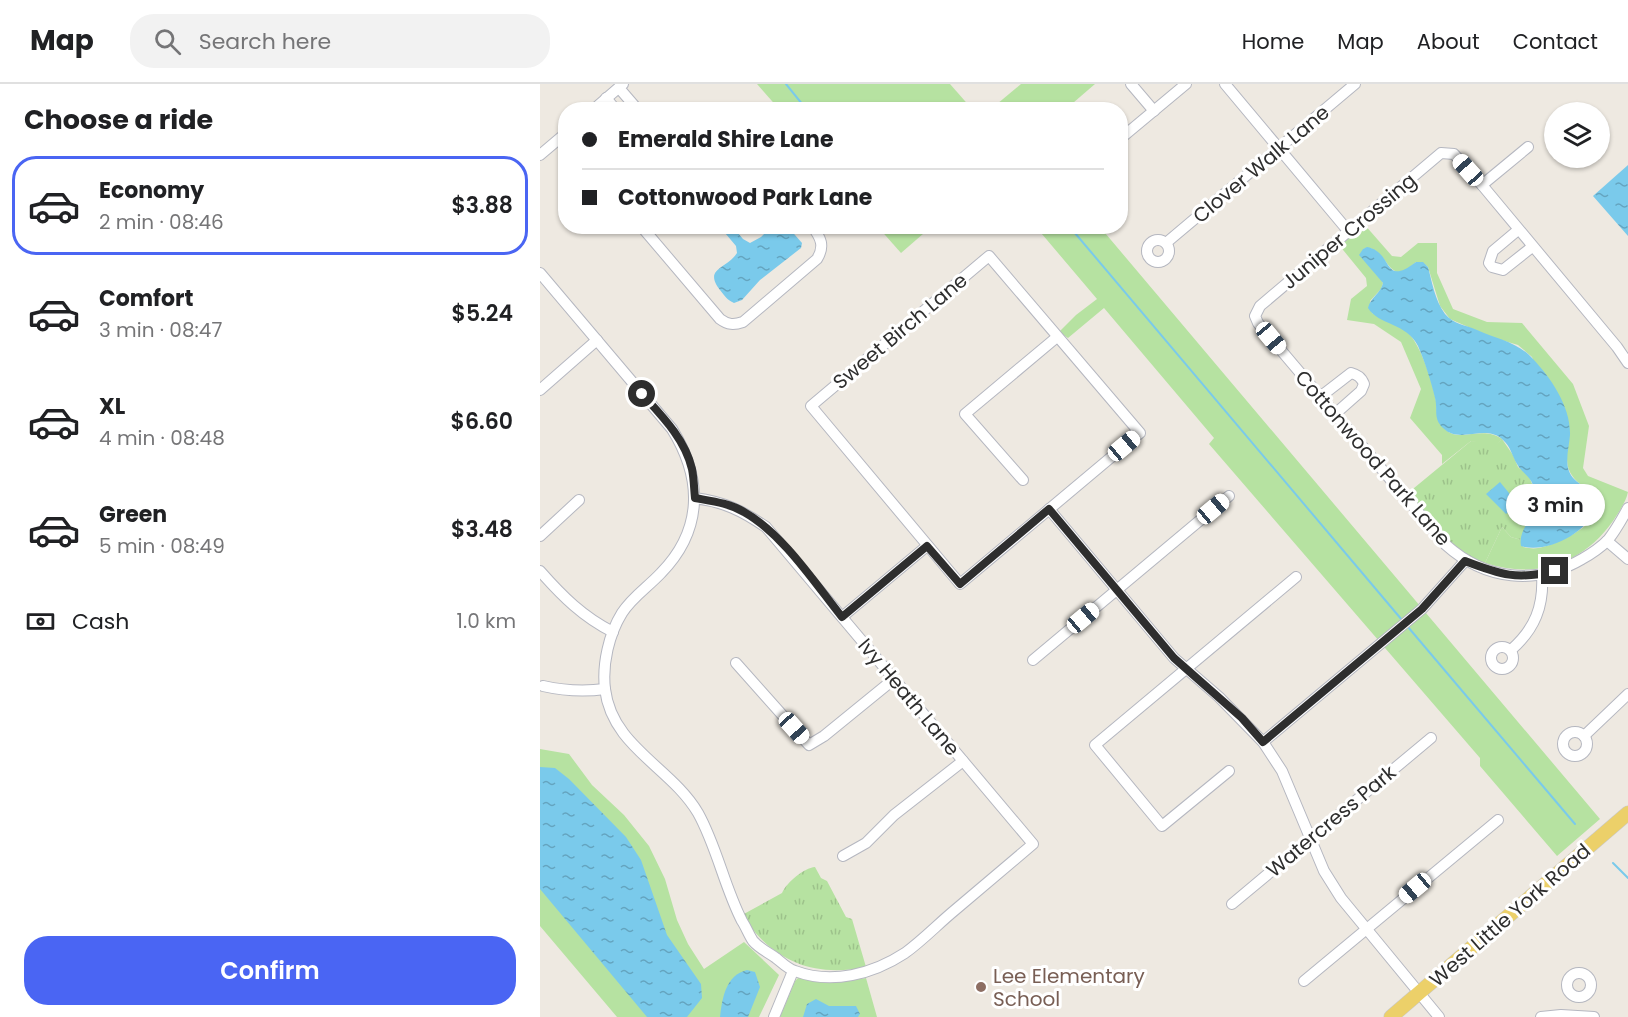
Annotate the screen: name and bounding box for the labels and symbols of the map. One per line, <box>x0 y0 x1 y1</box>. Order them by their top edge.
street label: Clover Walk Lane <box>1187 98 1335 230</box>
car <box>1449 151 1487 189</box>
street label: Juniper Crossing <box>1276 166 1422 296</box>
street label: Sweet Birch Lane <box>827 266 973 396</box>
car <box>1253 318 1289 358</box>
street label: Cottonwood Park Lane <box>1289 364 1457 552</box>
route start <box>628 380 655 407</box>
car <box>1104 428 1144 464</box>
callout: 3 min <box>1506 484 1604 526</box>
car <box>1193 491 1233 527</box>
route end <box>1541 557 1568 584</box>
car <box>1063 600 1103 636</box>
street label: Ivy Heath Lane <box>852 632 966 762</box>
car <box>775 709 813 747</box>
street label: Watercress Park <box>1260 758 1402 884</box>
street label: West Little York Road <box>1423 837 1597 993</box>
car <box>1395 870 1435 906</box>
place label: Lee Elementary School <box>993 962 1145 1013</box>
marker: Lee Elementary School <box>974 980 988 994</box>

